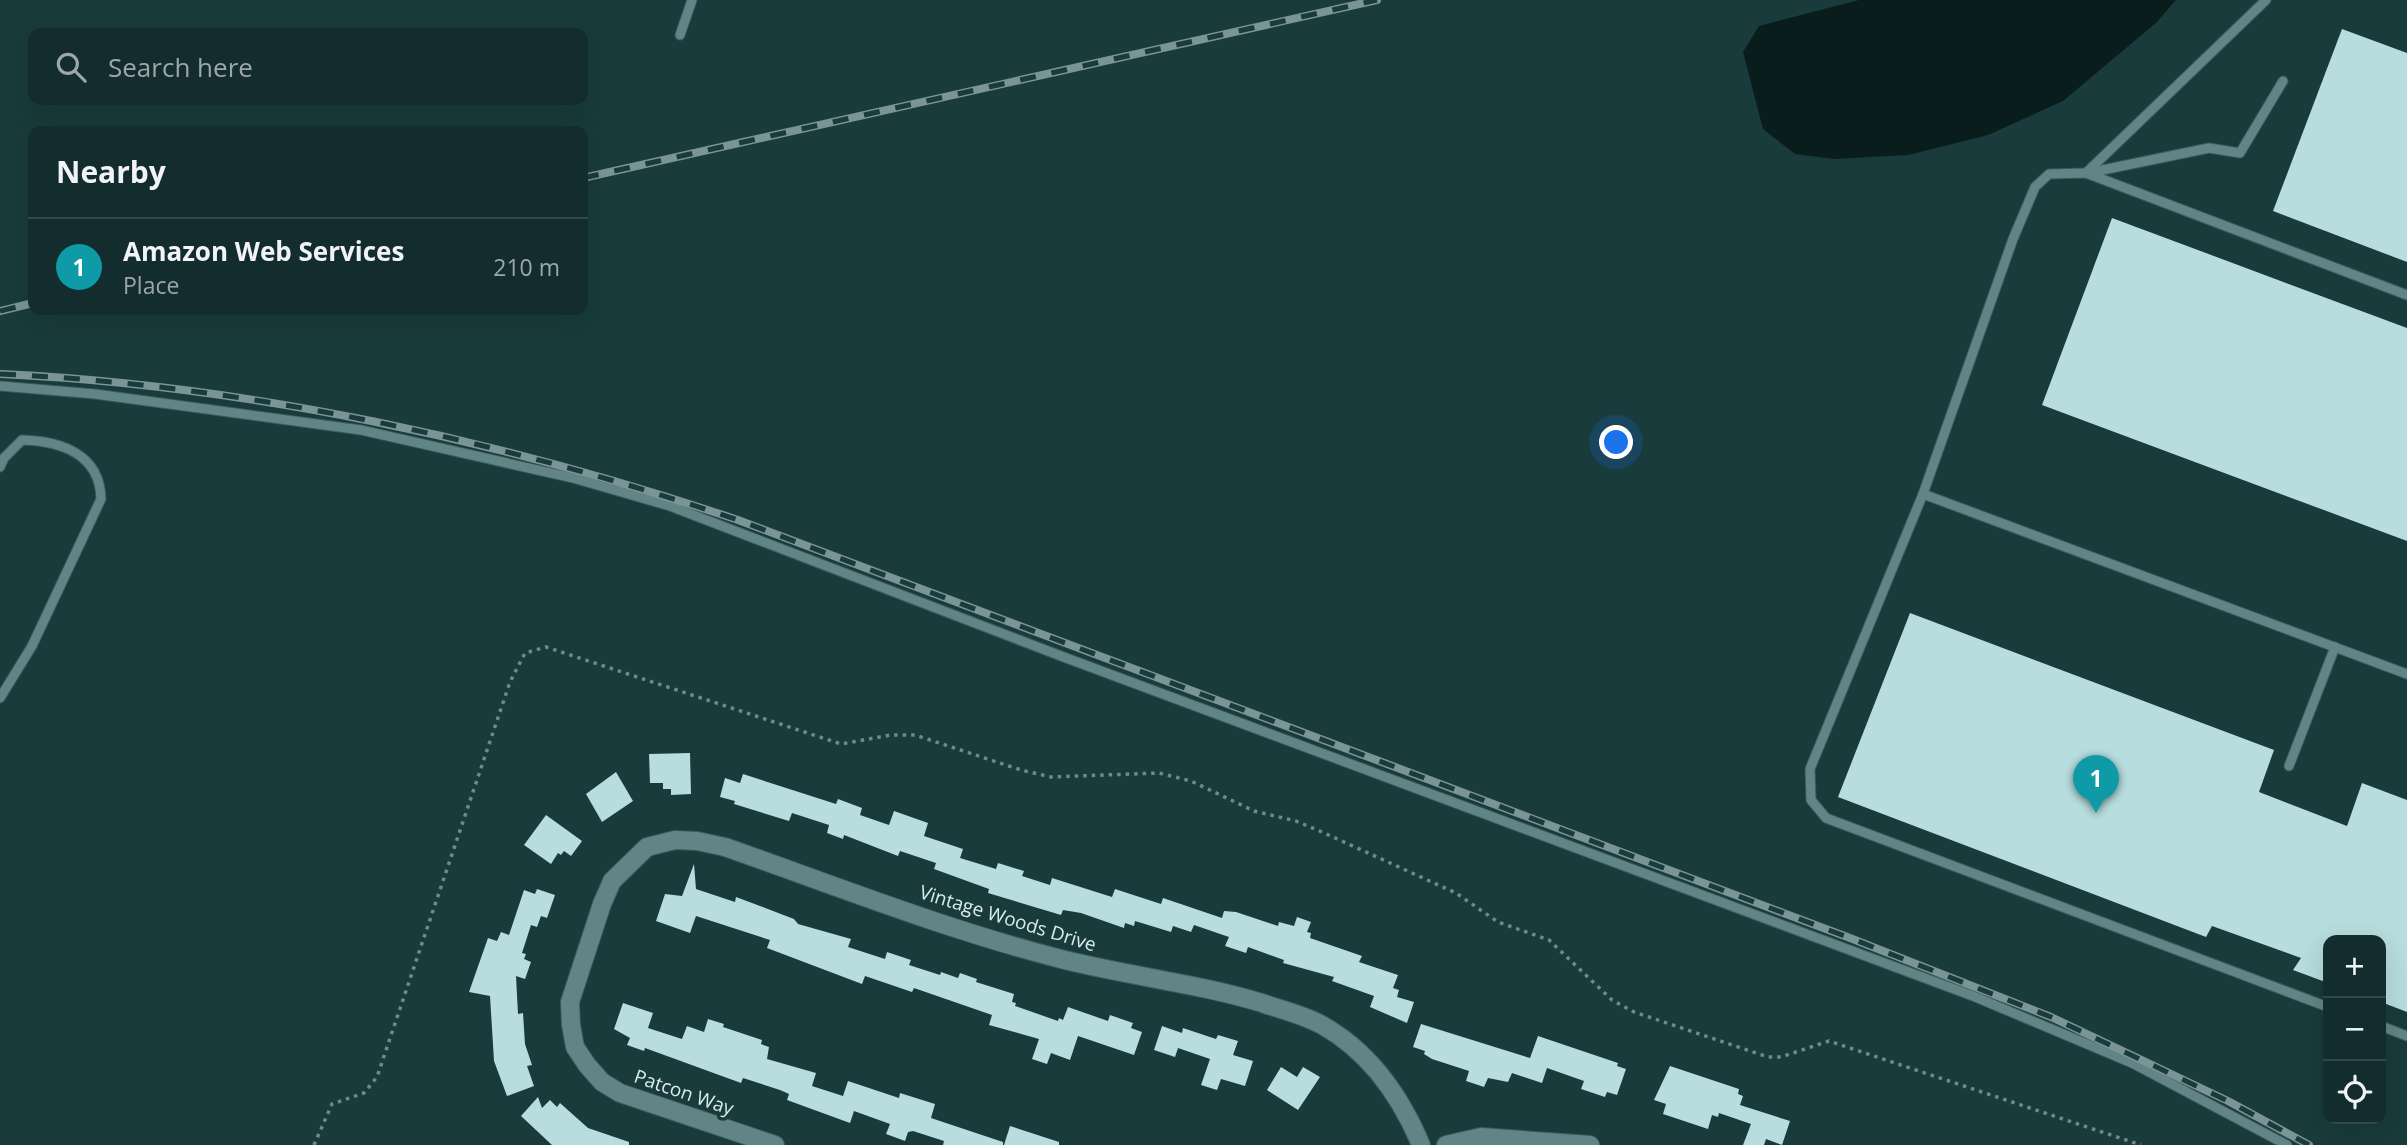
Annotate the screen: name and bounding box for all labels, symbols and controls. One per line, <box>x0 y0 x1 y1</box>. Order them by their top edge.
search box <box>28 28 588 105</box>
icon: search <box>52 48 90 86</box>
text: Search here <box>108 49 253 85</box>
text: Nearby <box>56 151 166 192</box>
text: Amazon Web Services <box>123 233 404 269</box>
text: 1 <box>72 251 86 283</box>
text: 210 m <box>493 251 560 283</box>
text: Place <box>123 269 179 301</box>
your location <box>1599 425 1633 459</box>
pin: 1 <box>2073 755 2119 813</box>
street label: Vintage Woods Drive <box>916 879 1100 957</box>
map controls <box>2323 935 2386 1124</box>
button: + <box>2323 935 2386 998</box>
button: − <box>2323 998 2386 1061</box>
button: locate <box>2323 1061 2386 1124</box>
street label: Patcon Way <box>631 1063 738 1121</box>

